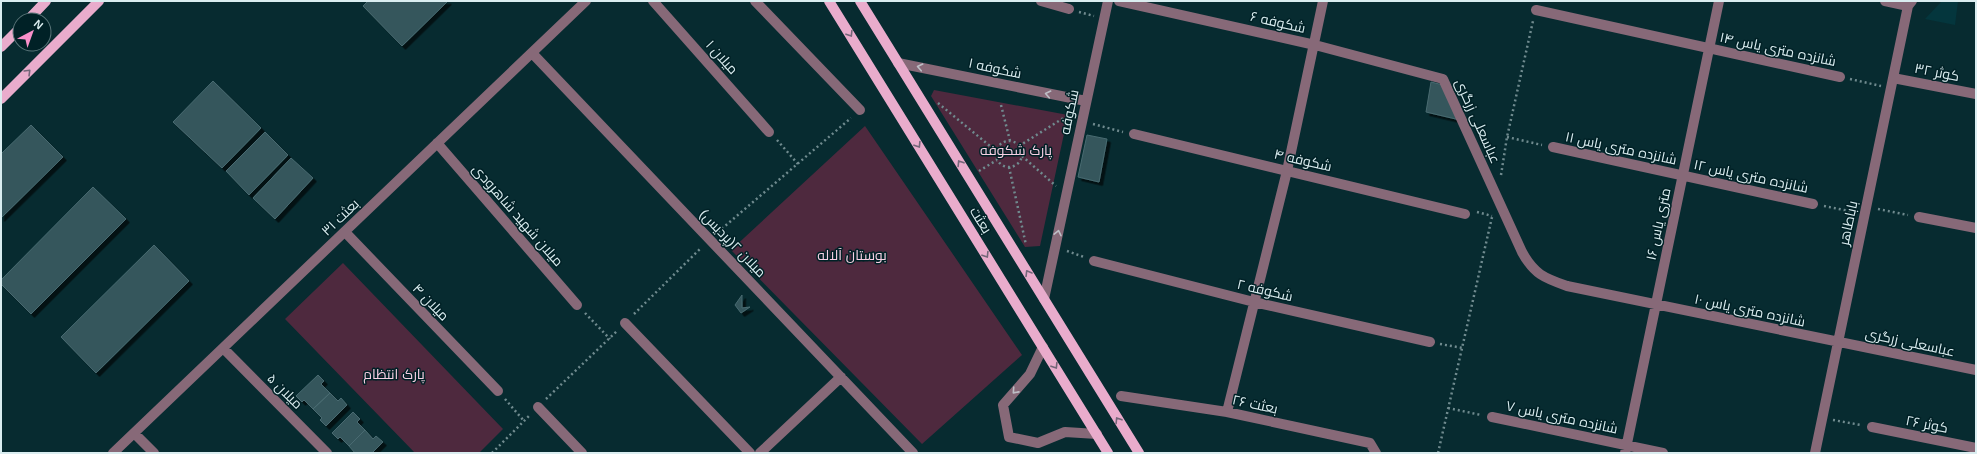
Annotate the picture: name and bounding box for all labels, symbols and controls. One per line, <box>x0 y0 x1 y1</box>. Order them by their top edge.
street label: شکوفه ۶ <box>1249 8 1307 36</box>
north arrow <box>12 12 52 52</box>
text: N <box>32 17 46 32</box>
street label: شانزده متری یاس ۱۴ <box>1718 29 1838 69</box>
one-way arrow <box>845 30 852 37</box>
street label: میلان ۱ <box>703 37 741 77</box>
street label: شکوفه ۱ <box>967 55 1023 81</box>
street label: کوثر ۳۲ <box>1913 60 1961 84</box>
one-way arrow <box>917 64 924 72</box>
one-way arrow <box>24 69 31 77</box>
street label: عباسعلی زرگری <box>1452 76 1504 166</box>
street label: شکوفه <box>1056 88 1082 136</box>
one-way arrow <box>1045 90 1051 98</box>
street label: شانزده متری یاس ۱۱ <box>1564 128 1678 168</box>
one-way arrow <box>913 141 921 148</box>
park label: پارک شکوفه <box>980 142 1052 160</box>
street label: شکوفه ۴ <box>1273 146 1333 174</box>
street label: شانزده متری یاس ۱۲ <box>1692 156 1810 196</box>
one-way arrow <box>957 160 964 167</box>
street label: میلان شهید شاهرودی <box>469 161 567 269</box>
street label: ۱۶ متری یاس <box>1643 186 1673 262</box>
street label: بعثت ۳۱ <box>318 195 362 239</box>
street label: باباطاهر <box>1835 199 1861 248</box>
street label: بعثت <box>967 204 995 236</box>
street label: میلان ۲(پردیس) <box>695 206 769 282</box>
one-way arrow <box>1053 230 1061 236</box>
park label: بوستان آلاله <box>817 247 887 263</box>
one-way arrow <box>982 251 989 258</box>
one-way arrow <box>1025 270 1033 277</box>
street label: شکوفه ۲ <box>1236 276 1294 304</box>
street label: میلان ۴ <box>410 280 452 324</box>
street label: شانزده متری یاس ۱۰ <box>1693 290 1807 330</box>
street label: عباسعلی زرگری <box>1864 325 1956 359</box>
one-way arrow <box>1050 362 1057 369</box>
park label: پارک انتظام <box>363 366 425 384</box>
street label: میلان ۵ <box>264 370 306 412</box>
one-way arrow <box>1012 386 1019 394</box>
street label: بعثت ۲۶ <box>1231 391 1279 417</box>
street label: شانزده متری یاس ۷ <box>1505 397 1619 437</box>
street label: کوثر ۲۶ <box>1904 412 1950 436</box>
one-way arrow <box>1116 417 1123 424</box>

